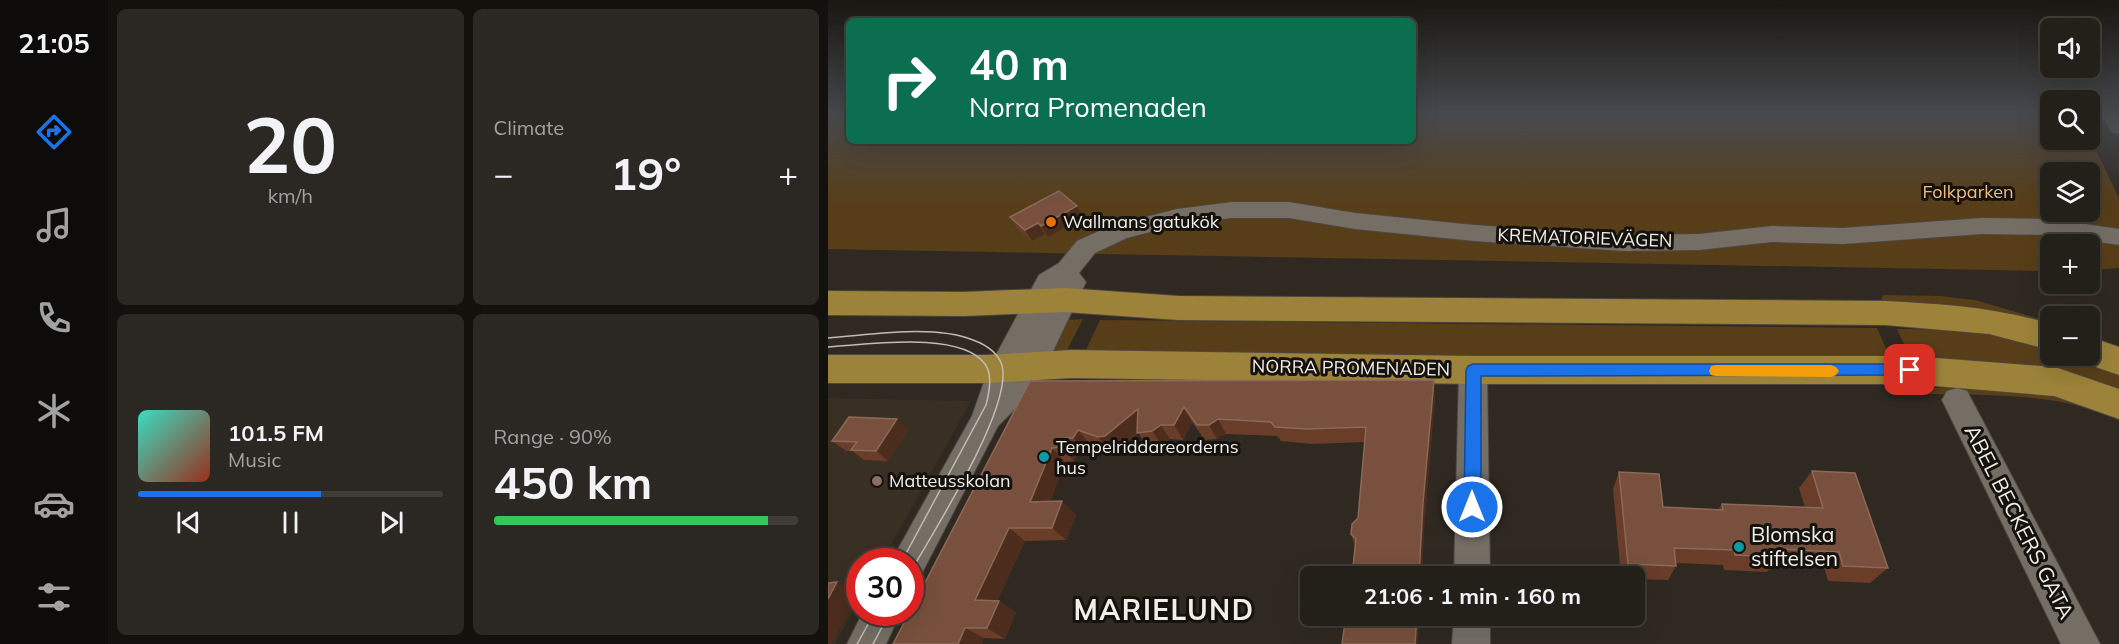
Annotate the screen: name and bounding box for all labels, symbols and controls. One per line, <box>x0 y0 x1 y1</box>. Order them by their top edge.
map controls <box>2040 18 2100 366</box>
button: sound <box>2040 18 2100 78</box>
text: 21:05 <box>18 26 90 60</box>
text: 40 m <box>969 38 1069 91</box>
icon: right <box>870 42 948 120</box>
text: Norra Promenaden <box>969 90 1207 124</box>
button: search <box>2040 90 2100 150</box>
text: 20 <box>243 95 337 193</box>
icon: directions <box>33 111 75 153</box>
text: Climate <box>494 115 564 140</box>
text: 19° <box>610 145 681 201</box>
text: − <box>494 153 513 194</box>
text: + <box>778 153 798 194</box>
button: layers <box>2040 162 2100 222</box>
park label: Folkparken <box>1922 180 2014 203</box>
text: km/h <box>268 183 313 208</box>
icon: music <box>33 204 75 246</box>
place label: Wallmans gatukök <box>1063 210 1220 233</box>
marker: Wallmans gatukök <box>1044 215 1058 229</box>
street label: KREMATORIEVÄGEN <box>1497 223 1673 252</box>
button: + <box>2040 234 2100 294</box>
icon: phone <box>33 297 75 339</box>
button: − <box>2040 306 2100 366</box>
pin <box>1884 344 1935 395</box>
icon: arrive <box>1893 353 1926 386</box>
street label: NORRA PROMENADEN <box>1252 354 1450 381</box>
icon: climate <box>33 390 75 432</box>
text: 101.5 FM <box>228 419 324 447</box>
street label: ABEL BECKERS GATA <box>1960 420 2080 623</box>
text: Range · 90% <box>494 424 612 449</box>
place label: Tempelriddareorderns hus <box>1056 435 1239 479</box>
text: Music <box>228 447 281 472</box>
marker: Tempelriddareorderns hus <box>1037 450 1051 464</box>
text: 450 km <box>494 454 652 510</box>
place label: Matteusskolan <box>889 469 1011 492</box>
marker: Matteusskolan <box>870 474 884 488</box>
position arrow <box>1440 475 1504 539</box>
icon: car <box>33 483 75 525</box>
icon: previous <box>172 506 205 539</box>
icon: pause <box>274 506 307 539</box>
icon: next <box>375 506 408 539</box>
place label: Blomska stiftelsen <box>1751 521 1838 571</box>
marker: Blomska stiftelsen <box>1732 540 1746 554</box>
speed limit sign: 30 <box>846 548 924 626</box>
icon: filters <box>33 576 75 618</box>
text: 21:06 · 1 min · 160 m <box>1364 582 1581 610</box>
district label: MARIELUND <box>1073 592 1255 627</box>

